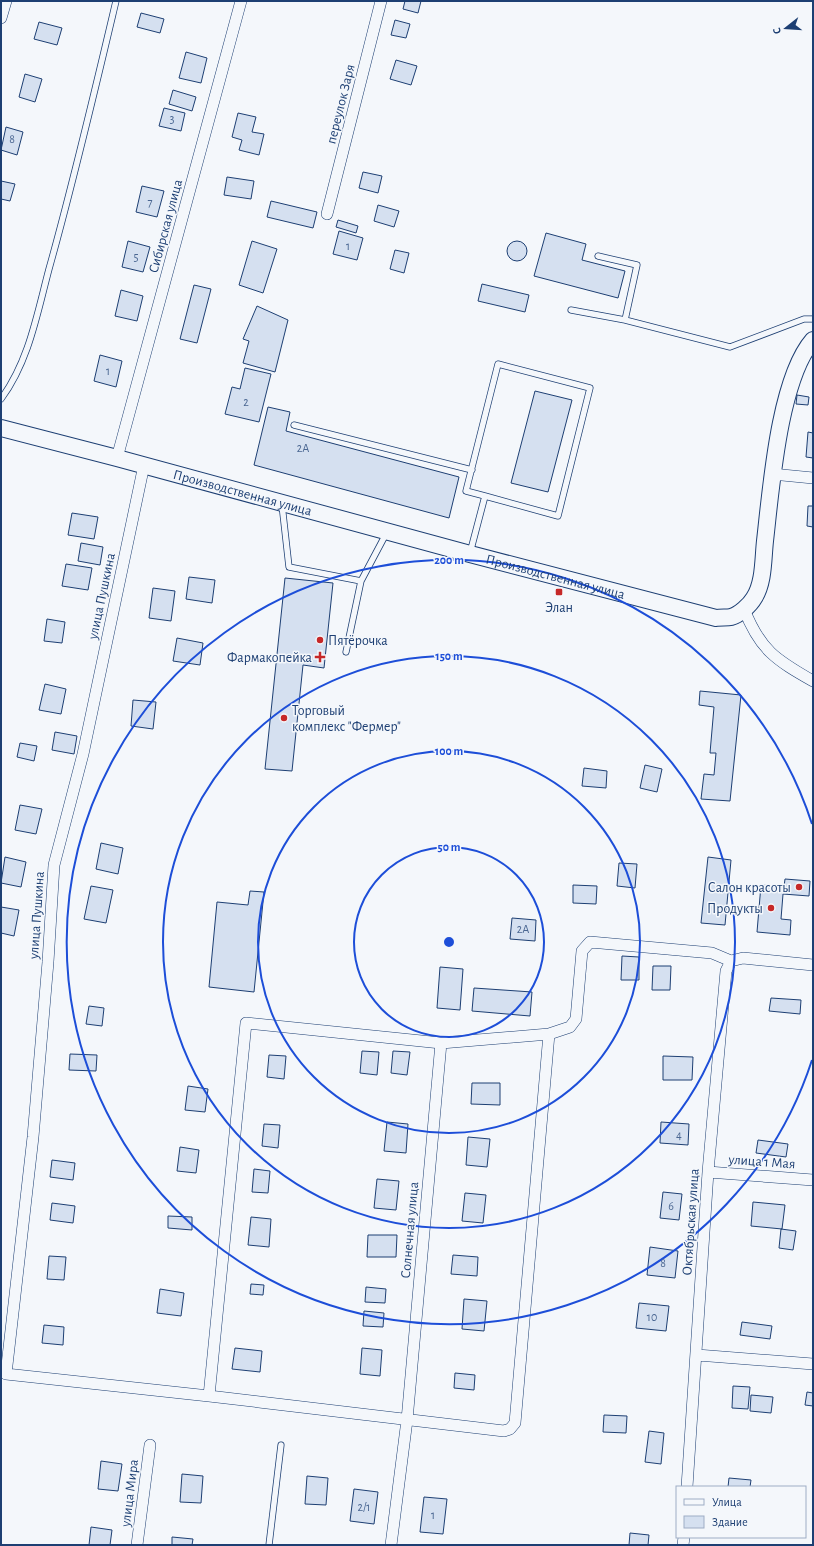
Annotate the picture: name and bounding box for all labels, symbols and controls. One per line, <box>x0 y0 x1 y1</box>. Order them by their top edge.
north arrow <box>766 8 806 48</box>
text: С <box>771 26 783 35</box>
street label: переулок Заря <box>324 63 358 146</box>
house number: 3 <box>170 113 175 125</box>
house number: 8 <box>9 133 15 145</box>
street label: Сибирская улица <box>147 177 185 275</box>
house number: 7 <box>147 196 153 208</box>
house number: 1 <box>346 240 350 252</box>
house number: 5 <box>133 251 139 263</box>
house number: 1 <box>106 365 110 377</box>
house number: 2 <box>243 396 249 408</box>
house number: 2А <box>297 442 309 454</box>
street label: Производственная улица <box>171 468 314 519</box>
street label: улица Пушкина <box>86 551 118 642</box>
street label: Производственная улица <box>484 552 627 602</box>
text: 200 m <box>434 554 464 566</box>
marker: Элан <box>554 587 564 597</box>
place label: Элан <box>545 601 573 615</box>
place label: Пятёрочка <box>328 634 388 648</box>
marker: Пятёрочка <box>315 635 325 645</box>
text: 150 m <box>435 650 463 662</box>
place label: Фармакопейка <box>227 651 313 665</box>
marker: Фармакопейка <box>315 652 325 662</box>
place label: Торговый комплекс "Фермер" <box>292 704 401 734</box>
marker: Торговый комплекс "Фермер" <box>279 713 289 723</box>
text: 100 m <box>435 745 463 757</box>
text: 50 m <box>438 841 461 853</box>
street label: улица Пушкина <box>27 870 47 960</box>
place label: Салон красоты <box>708 881 791 895</box>
marker: Салон красоты <box>794 882 804 892</box>
place label: Продукты <box>707 902 763 916</box>
marker: Продукты <box>766 903 776 913</box>
house number: 2А <box>517 923 529 935</box>
centre of rings <box>442 935 456 949</box>
house number: 4 <box>676 1129 682 1141</box>
street label: улица 1 Мая <box>727 1153 796 1171</box>
street label: Октябрьская улица <box>680 1168 702 1276</box>
street label: Солнечная улица <box>399 1181 421 1279</box>
house number: 6 <box>668 1200 674 1212</box>
house number: 8 <box>660 1257 666 1269</box>
house number: 10 <box>647 1311 657 1323</box>
street label: улица Мира <box>119 1458 141 1529</box>
legend <box>676 1486 806 1538</box>
text: Улица <box>712 1496 742 1508</box>
house number: 2/1 <box>357 1501 371 1513</box>
house number: 1 <box>431 1509 435 1521</box>
text: Здание <box>712 1516 748 1528</box>

